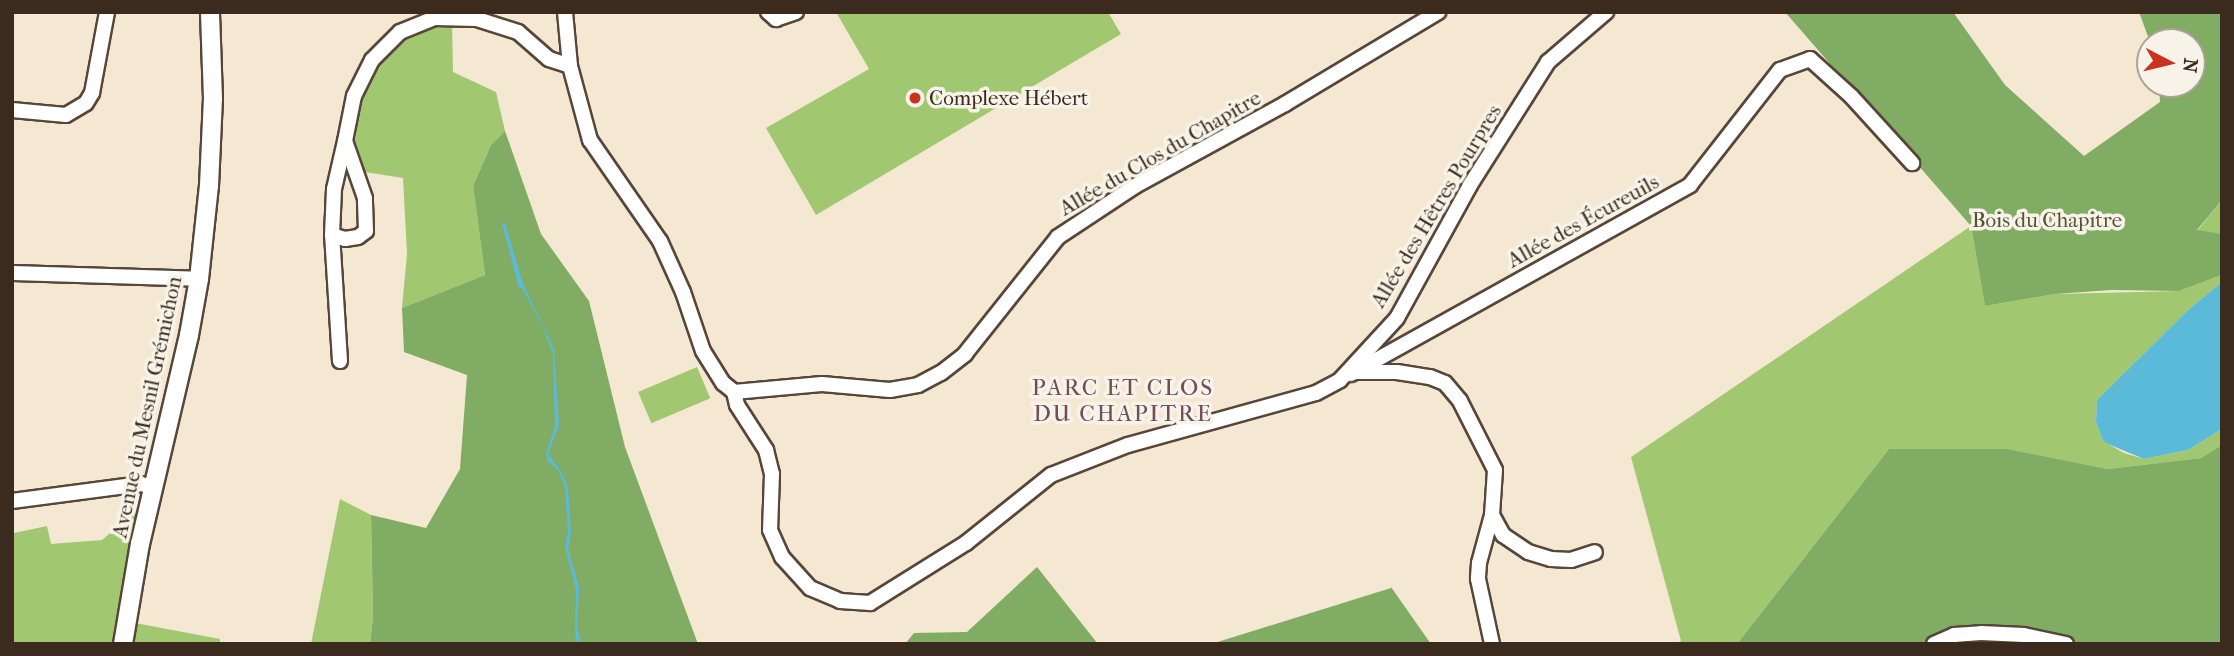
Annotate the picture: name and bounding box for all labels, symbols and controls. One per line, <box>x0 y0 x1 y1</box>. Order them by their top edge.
north arrow <box>2136 28 2206 98</box>
text: N <box>2178 57 2202 74</box>
place label: Complexe Hébert <box>929 85 1088 111</box>
street label: Allée du Clos du Chapitre <box>1055 85 1265 221</box>
marker: Complexe Hébert <box>907 90 923 106</box>
street label: Allée des Hêtres Pourpres <box>1365 100 1507 312</box>
street label: Allée des Écureuils <box>1503 169 1663 273</box>
park label: Bois du Chapitre <box>1972 207 2122 233</box>
street label: Avenue du Mesnil Grémichon <box>107 274 187 540</box>
district label: PARC ET CLOS DU CHAPITRE <box>1033 374 1213 428</box>

